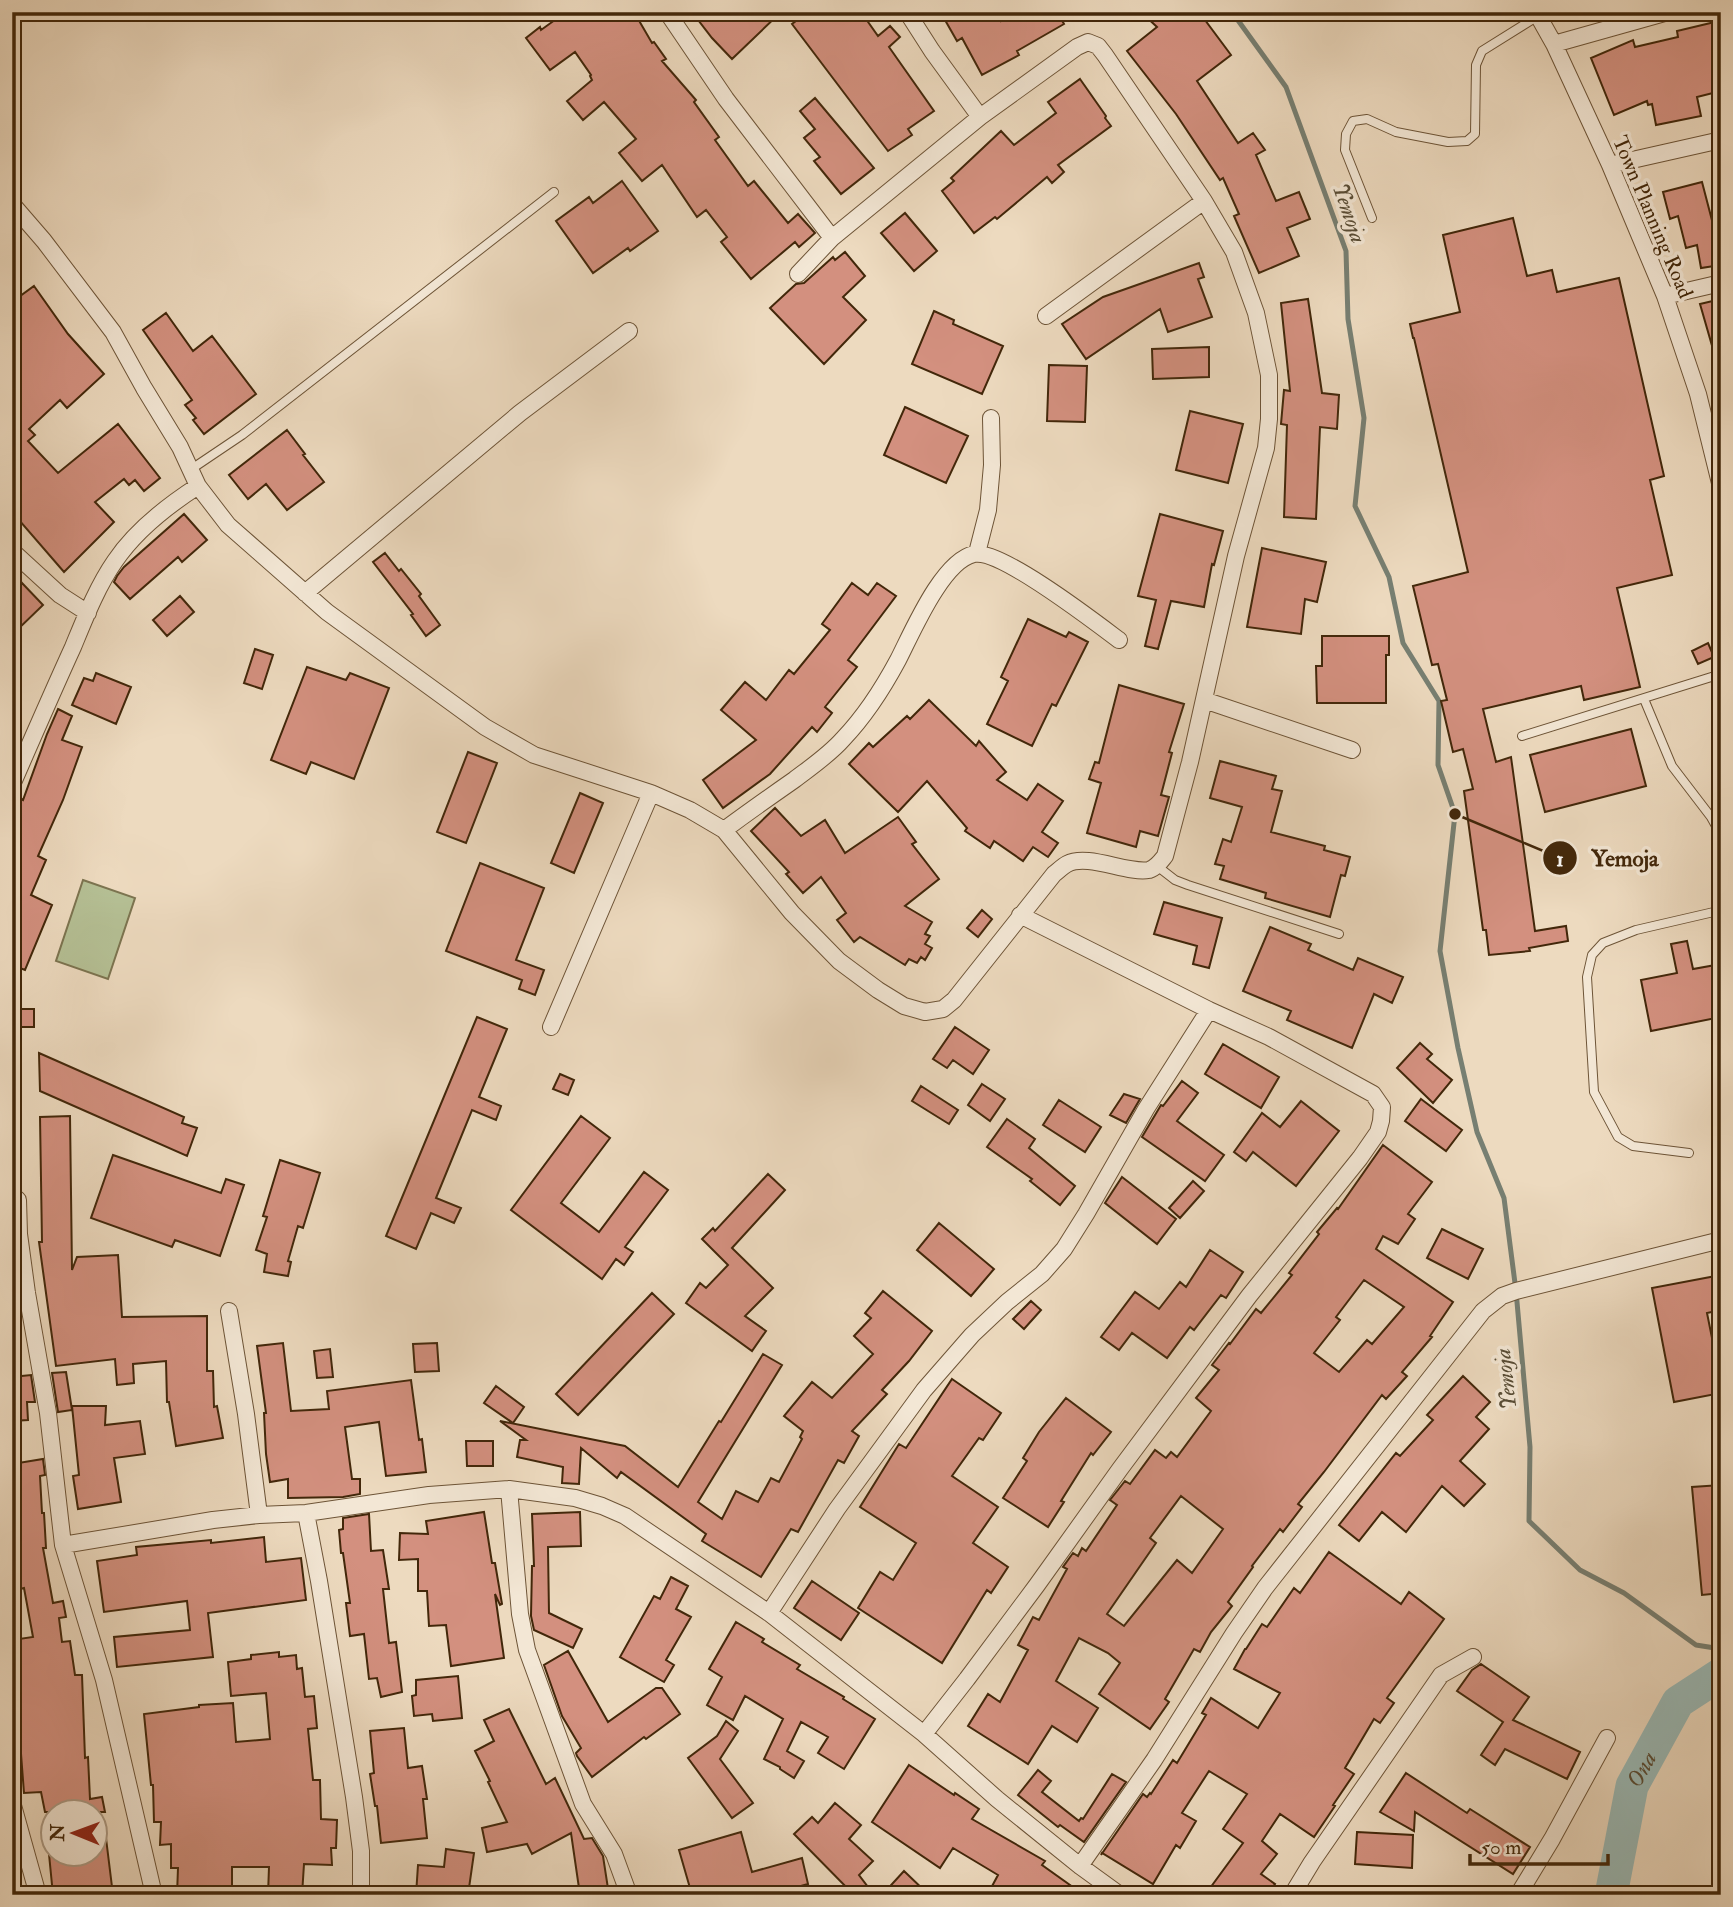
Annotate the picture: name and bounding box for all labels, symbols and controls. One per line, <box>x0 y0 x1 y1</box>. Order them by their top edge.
street label: Town Planning Road <box>1606 132 1699 303</box>
water label: Yemoja <box>1326 179 1373 247</box>
callout: Yemoja <box>1543 836 1673 880</box>
text: Yemoja <box>1591 844 1660 873</box>
text: 1 <box>1556 846 1564 873</box>
water label: Yemoja <box>1488 1347 1523 1411</box>
water label: Ona <box>1620 1746 1663 1793</box>
north arrow <box>38 1798 108 1868</box>
text: N <box>46 1823 70 1842</box>
scale bar <box>1470 1823 1609 1867</box>
text: 50 m <box>1481 1834 1522 1861</box>

